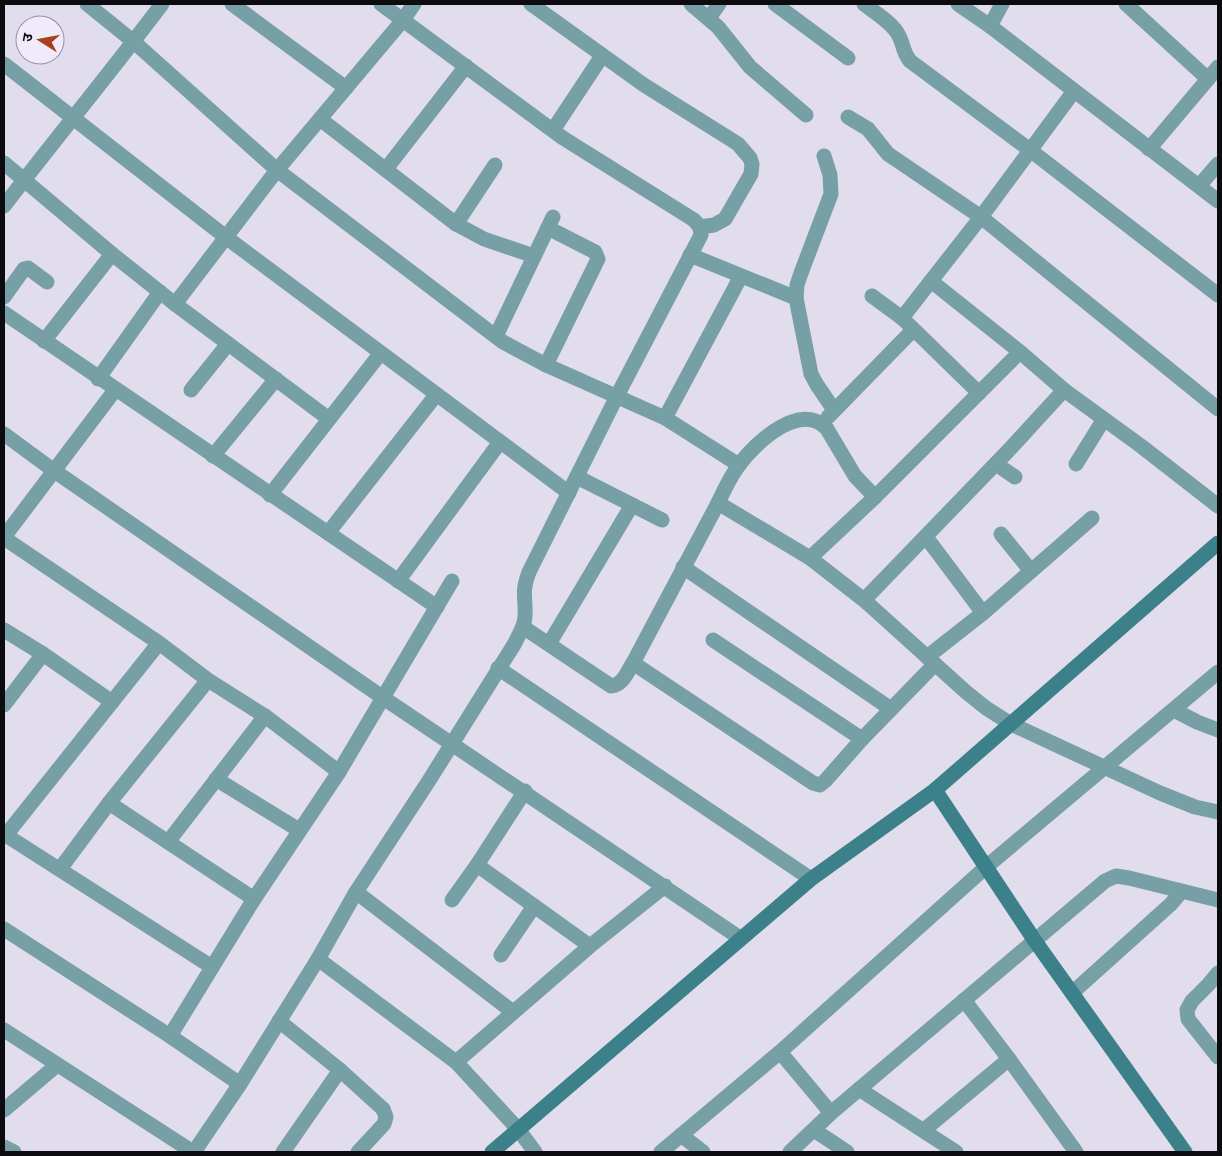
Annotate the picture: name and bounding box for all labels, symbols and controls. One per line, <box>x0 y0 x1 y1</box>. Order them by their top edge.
north arrow <box>15 15 65 65</box>
text: उ <box>17 31 37 43</box>

